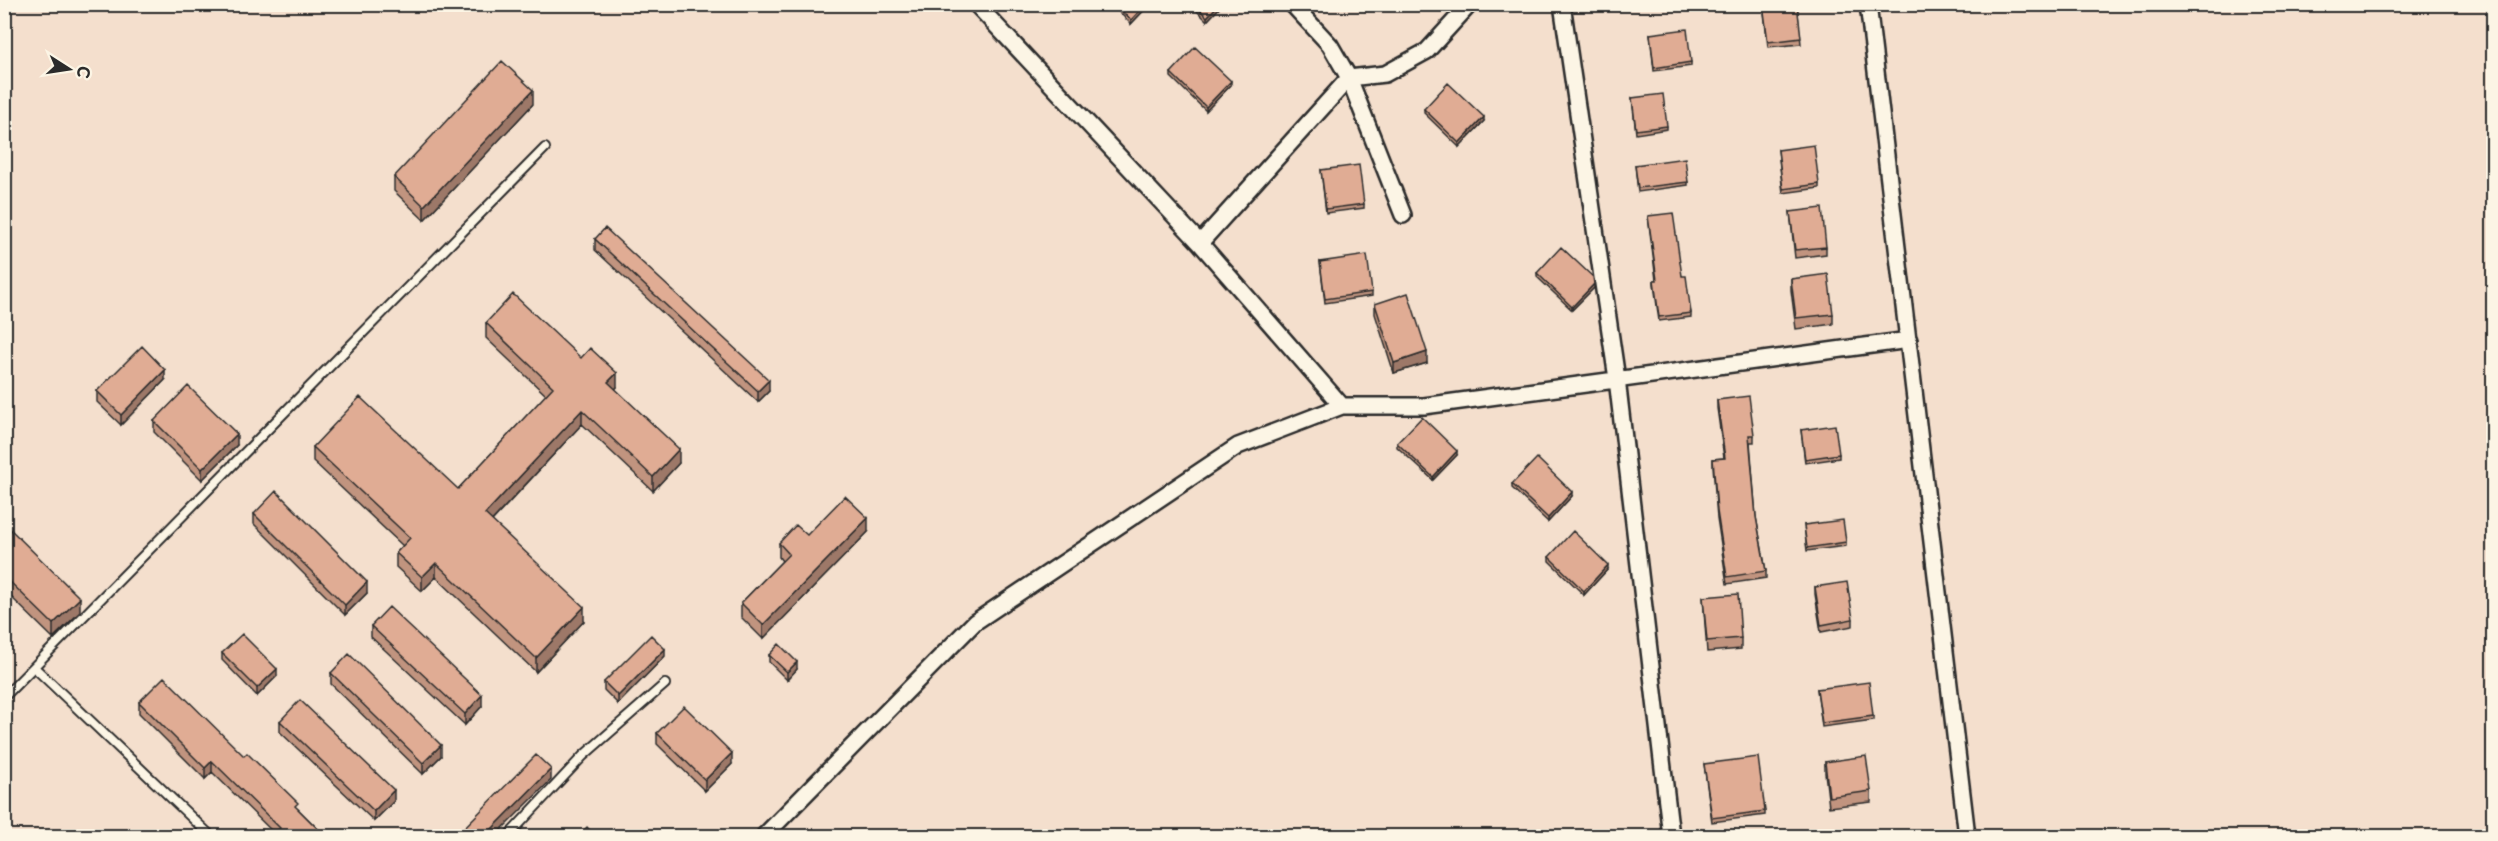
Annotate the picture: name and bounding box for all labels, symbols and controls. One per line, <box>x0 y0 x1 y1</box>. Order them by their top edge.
north arrow <box>39 39 99 99</box>
text: С <box>72 64 98 81</box>

